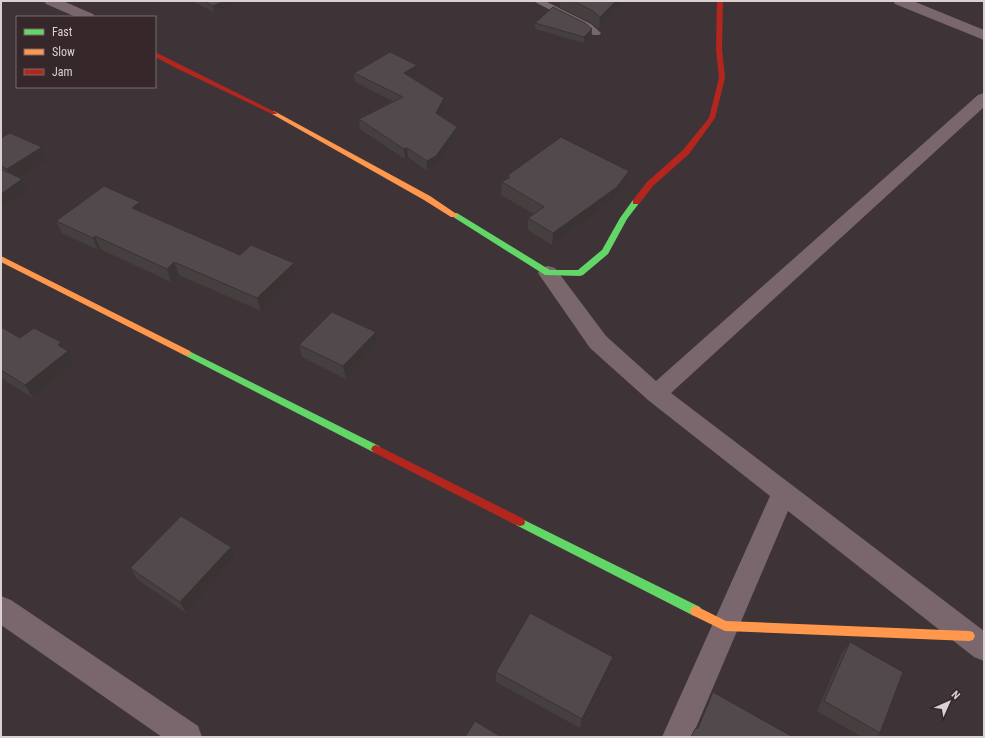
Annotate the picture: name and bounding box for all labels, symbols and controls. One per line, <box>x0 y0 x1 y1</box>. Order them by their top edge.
legend <box>16 16 156 88</box>
text: Fast <box>52 25 73 39</box>
text: Slow <box>52 45 75 59</box>
text: Jam <box>52 65 73 79</box>
north arrow <box>929 682 969 722</box>
text: N <box>949 688 963 702</box>

